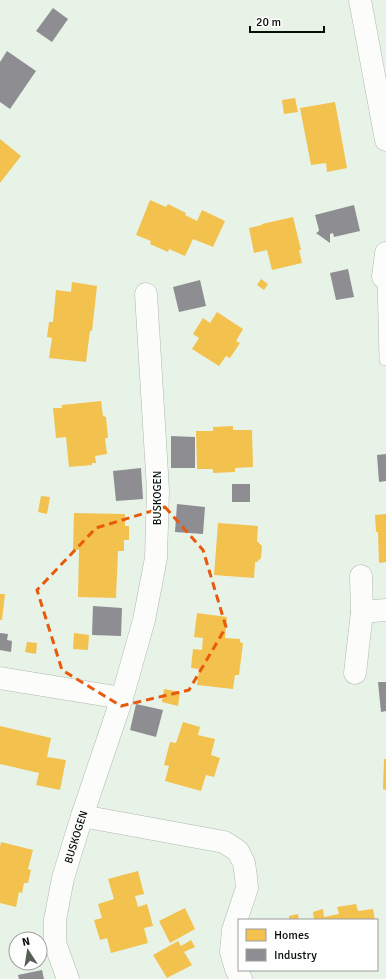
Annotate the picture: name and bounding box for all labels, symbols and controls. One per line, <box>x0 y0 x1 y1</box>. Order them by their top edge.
scale bar <box>250 8 324 34</box>
text: 20 m <box>256 15 281 30</box>
street label: BUSKOGEN <box>151 471 164 525</box>
street label: BUSKOGEN <box>61 809 90 865</box>
legend <box>238 919 378 971</box>
text: Homes <box>274 928 309 943</box>
north arrow <box>8 931 48 971</box>
text: N <box>21 935 31 949</box>
text: Industry <box>274 948 317 963</box>

